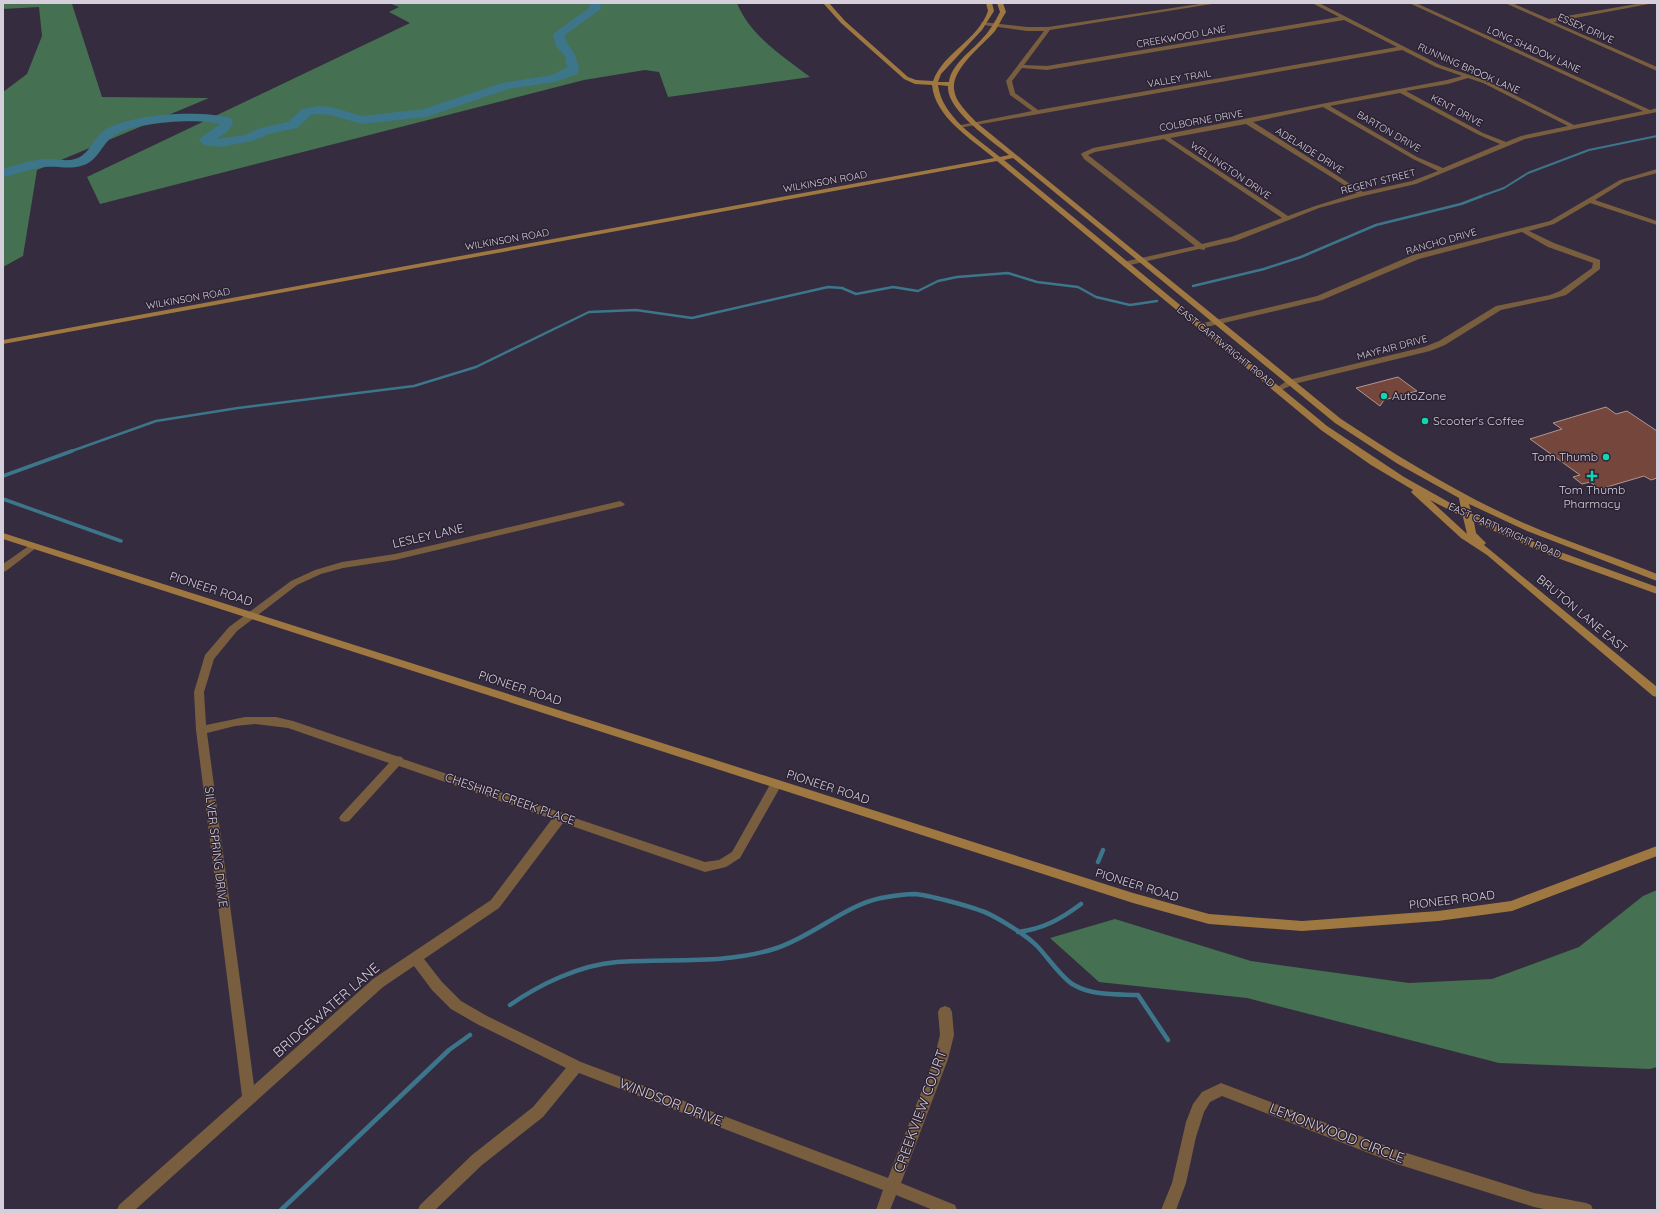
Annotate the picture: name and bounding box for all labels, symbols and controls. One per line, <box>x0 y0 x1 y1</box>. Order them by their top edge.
street label: ESSEX DRIVE <box>1556 10 1616 47</box>
street label: CREEKWOOD LANE <box>1135 22 1227 51</box>
street label: LONG SHADOW LANE <box>1485 23 1583 76</box>
street label: RUNNING BROOK LANE <box>1416 40 1522 97</box>
street label: VALLEY TRAIL <box>1146 66 1213 90</box>
street label: KENT DRIVE <box>1428 91 1485 130</box>
street label: COLBORNE DRIVE <box>1158 107 1244 134</box>
street label: BARTON DRIVE <box>1354 108 1423 155</box>
street label: ADELAIDE DRIVE <box>1273 124 1347 177</box>
street label: WELLINGTON DRIVE <box>1188 139 1274 202</box>
street label: REGENT STREET <box>1339 166 1417 197</box>
street label: WILKINSON ROAD <box>782 168 868 195</box>
street label: RANCHO DRIVE <box>1404 225 1478 258</box>
street label: WILKINSON ROAD <box>464 226 550 253</box>
street label: WILKINSON ROAD <box>145 285 231 312</box>
street label: EAST CARTWRIGHT ROAD <box>1174 303 1277 390</box>
street label: MAYFAIR DRIVE <box>1355 332 1429 363</box>
place label: AutoZone <box>1392 388 1446 403</box>
marker: AutoZone <box>1379 391 1389 401</box>
place label: Scooter's Coffee <box>1433 413 1525 428</box>
marker: Scooter's Coffee <box>1420 416 1430 426</box>
place label: Tom Thumb <box>1532 449 1598 464</box>
marker: Tom Thumb <box>1601 452 1611 462</box>
marker: Tom Thumb Pharmacy <box>1587 471 1597 481</box>
place label: Tom Thumb Pharmacy <box>1559 482 1625 511</box>
street label: EAST CARTWRIGHT ROAD <box>1446 500 1563 561</box>
street label: LESLEY LANE <box>391 520 465 551</box>
street label: PIONEER ROAD <box>168 568 255 609</box>
street label: BRUTON LANE EAST <box>1534 571 1631 656</box>
street label: PIONEER ROAD <box>477 667 564 708</box>
street label: PIONEER ROAD <box>785 766 872 807</box>
street label: CHESHIRE CREEK PLACE <box>443 769 577 828</box>
street label: SILVER SPRING DRIVE <box>202 786 231 908</box>
street label: PIONEER ROAD <box>1094 865 1181 904</box>
street label: PIONEER ROAD <box>1408 887 1496 912</box>
street label: BRIDGEWATER LANE <box>269 959 383 1061</box>
street label: CREEKVIEW COURT <box>889 1047 951 1175</box>
street label: WINDSOR DRIVE <box>617 1074 725 1130</box>
street label: LEMONWOOD CIRCLE <box>1267 1099 1407 1167</box>

